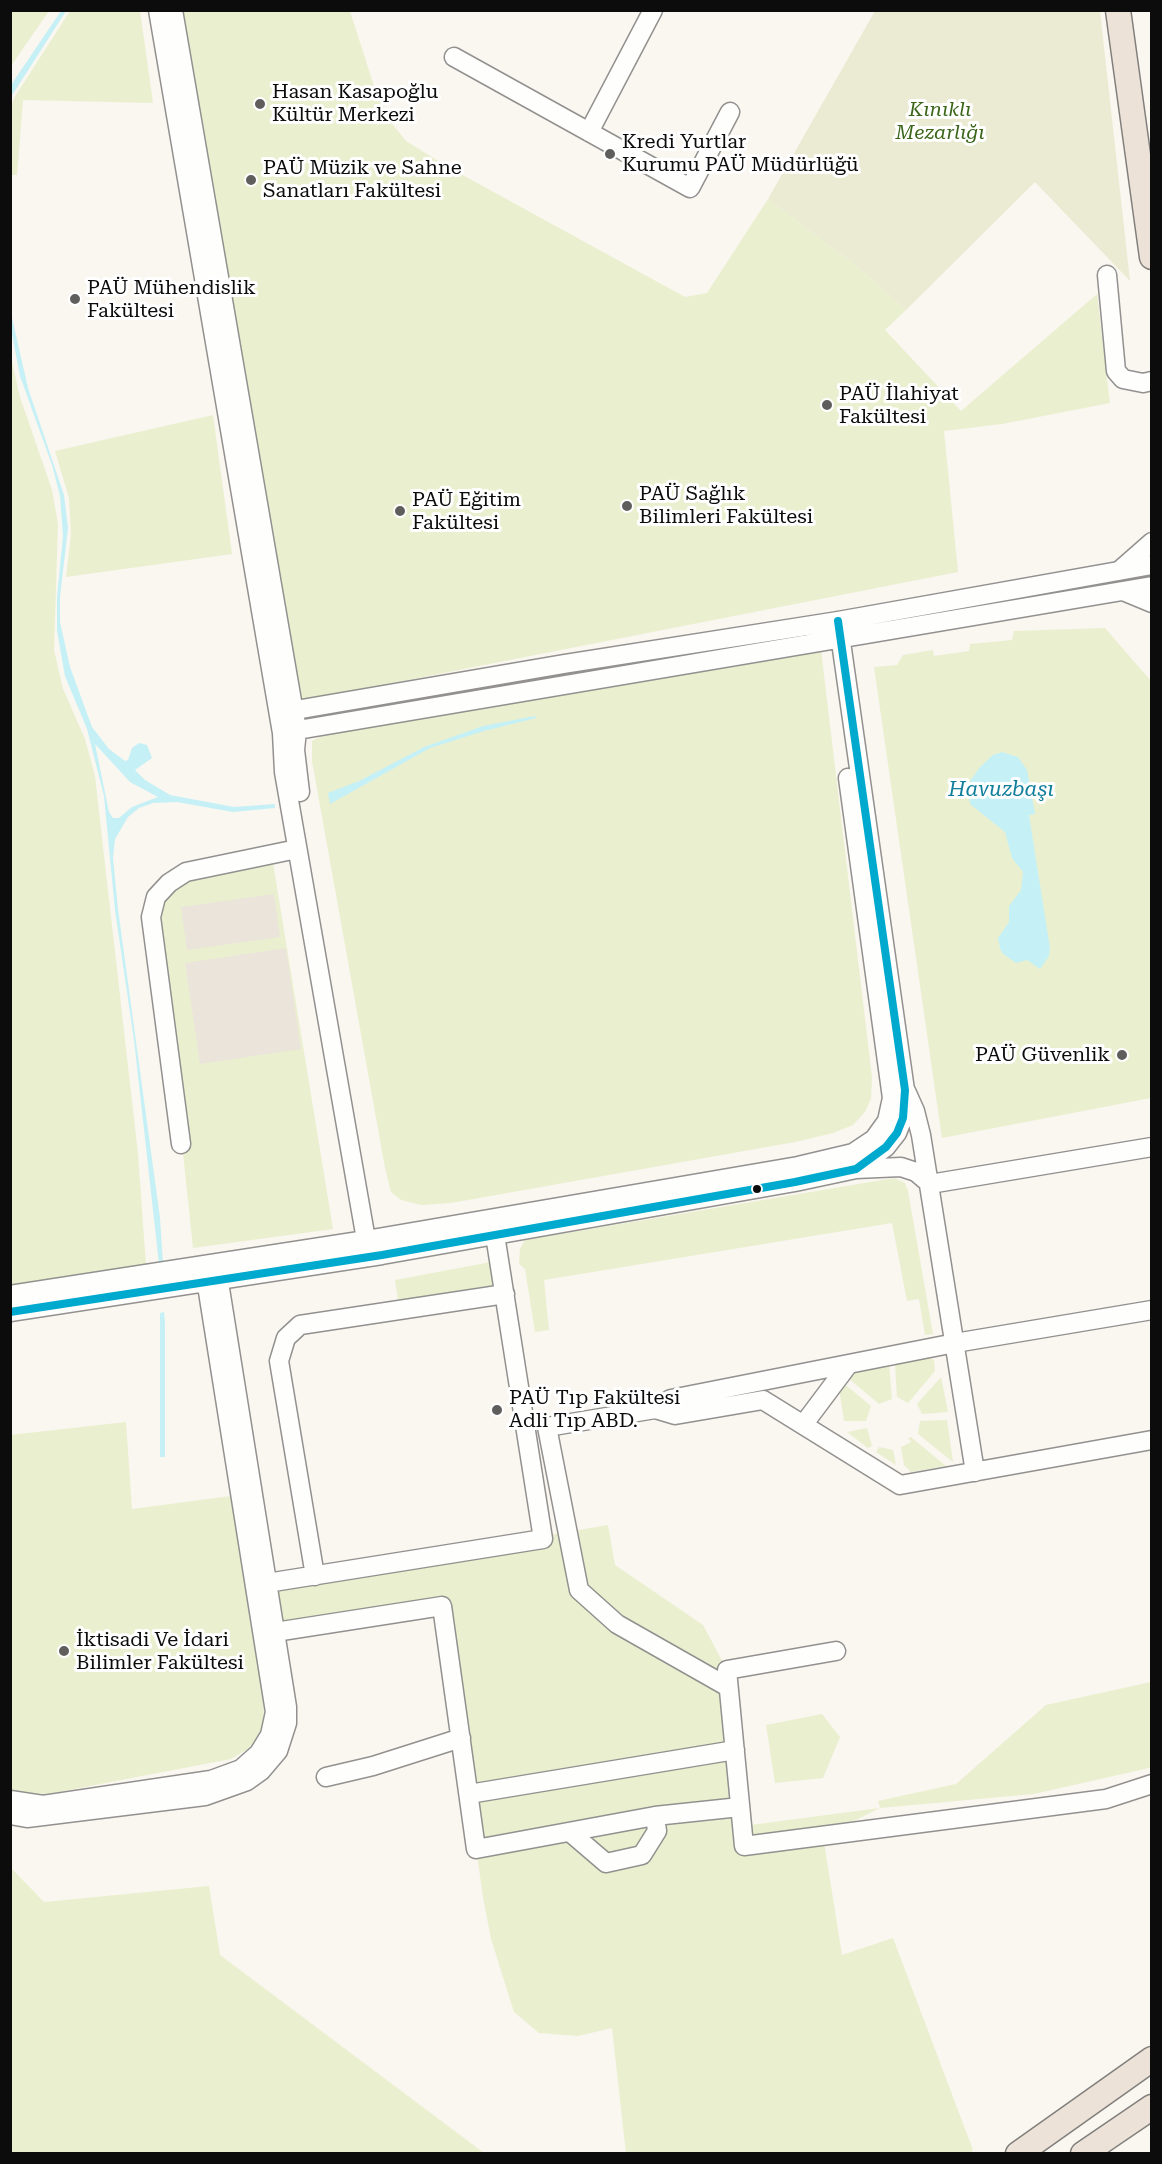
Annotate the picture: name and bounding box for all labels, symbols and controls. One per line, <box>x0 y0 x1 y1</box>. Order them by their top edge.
place label: Hasan Kasapoğlu Kültür Merkezi <box>272 80 438 127</box>
marker: Hasan Kasapoğlu Kültür Merkezi <box>253 97 267 111</box>
park label: Kınıklı Mezarlığı <box>896 98 984 145</box>
place label: Kredi Yurtlar Kurumu PAÜ Müdürlüğü <box>622 130 859 177</box>
marker: Kredi Yurtlar Kurumu PAÜ Müdürlüğü <box>603 147 617 161</box>
place label: PAÜ Müzik ve Sahne Sanatları Fakültesi <box>263 156 462 203</box>
marker: PAÜ Müzik ve Sahne Sanatları Fakültesi <box>244 173 258 187</box>
place label: PAÜ Mühendislik Fakültesi <box>87 276 256 323</box>
marker: PAÜ Mühendislik Fakültesi <box>68 292 82 306</box>
place label: PAÜ İlahiyat Fakültesi <box>839 382 959 429</box>
marker: PAÜ İlahiyat Fakültesi <box>820 398 834 412</box>
place label: PAÜ Sağlık Bilimleri Fakültesi <box>639 482 813 529</box>
place label: PAÜ Eğitim Fakültesi <box>412 488 521 535</box>
marker: PAÜ Sağlık Bilimleri Fakültesi <box>620 499 634 513</box>
marker: PAÜ Eğitim Fakültesi <box>393 504 407 518</box>
water label: Havuzbaşı <box>948 777 1054 803</box>
place label: PAÜ Güvenlik <box>975 1043 1110 1067</box>
marker: PAÜ Güvenlik <box>1115 1048 1129 1062</box>
unlabelled marker <box>751 1183 763 1195</box>
place label: PAÜ Tıp Fakültesi Adli Tıp ABD. <box>509 1386 680 1433</box>
marker: PAÜ Tıp Fakültesi Adli Tıp ABD. <box>490 1403 504 1417</box>
place label: İktisadi Ve İdari Bilimler Fakültesi <box>76 1628 244 1675</box>
marker: İktisadi Ve İdari Bilimler Fakültesi <box>57 1644 71 1658</box>

